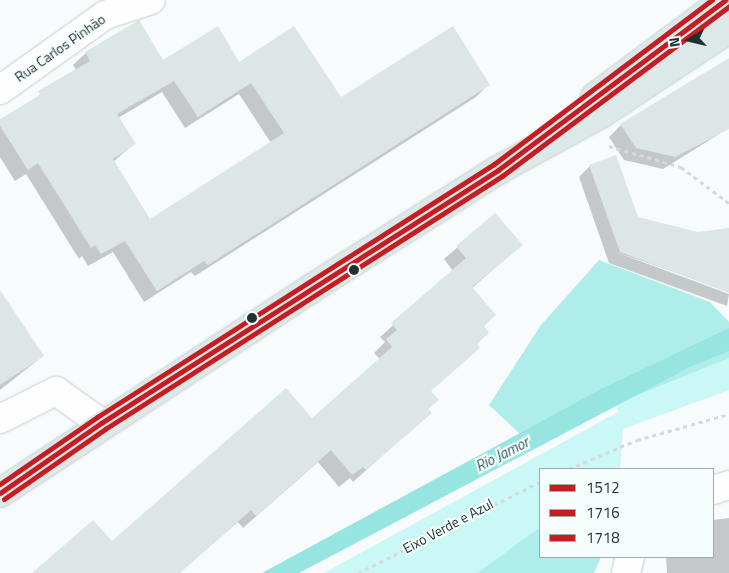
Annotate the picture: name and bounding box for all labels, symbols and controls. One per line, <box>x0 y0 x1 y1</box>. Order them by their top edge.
street label: Rua Carlos Pinhão <box>12 11 108 85</box>
north arrow <box>664 15 714 65</box>
text: N <box>663 36 685 49</box>
unlabelled marker <box>349 265 359 275</box>
unlabelled marker <box>247 313 257 323</box>
water label: Rio Jamor <box>472 433 532 475</box>
legend <box>539 468 714 558</box>
text: 1512 <box>586 476 620 499</box>
street label: Eixo Verde e Azul <box>400 495 496 557</box>
text: 1716 <box>586 501 620 524</box>
text: 1718 <box>586 526 620 549</box>

